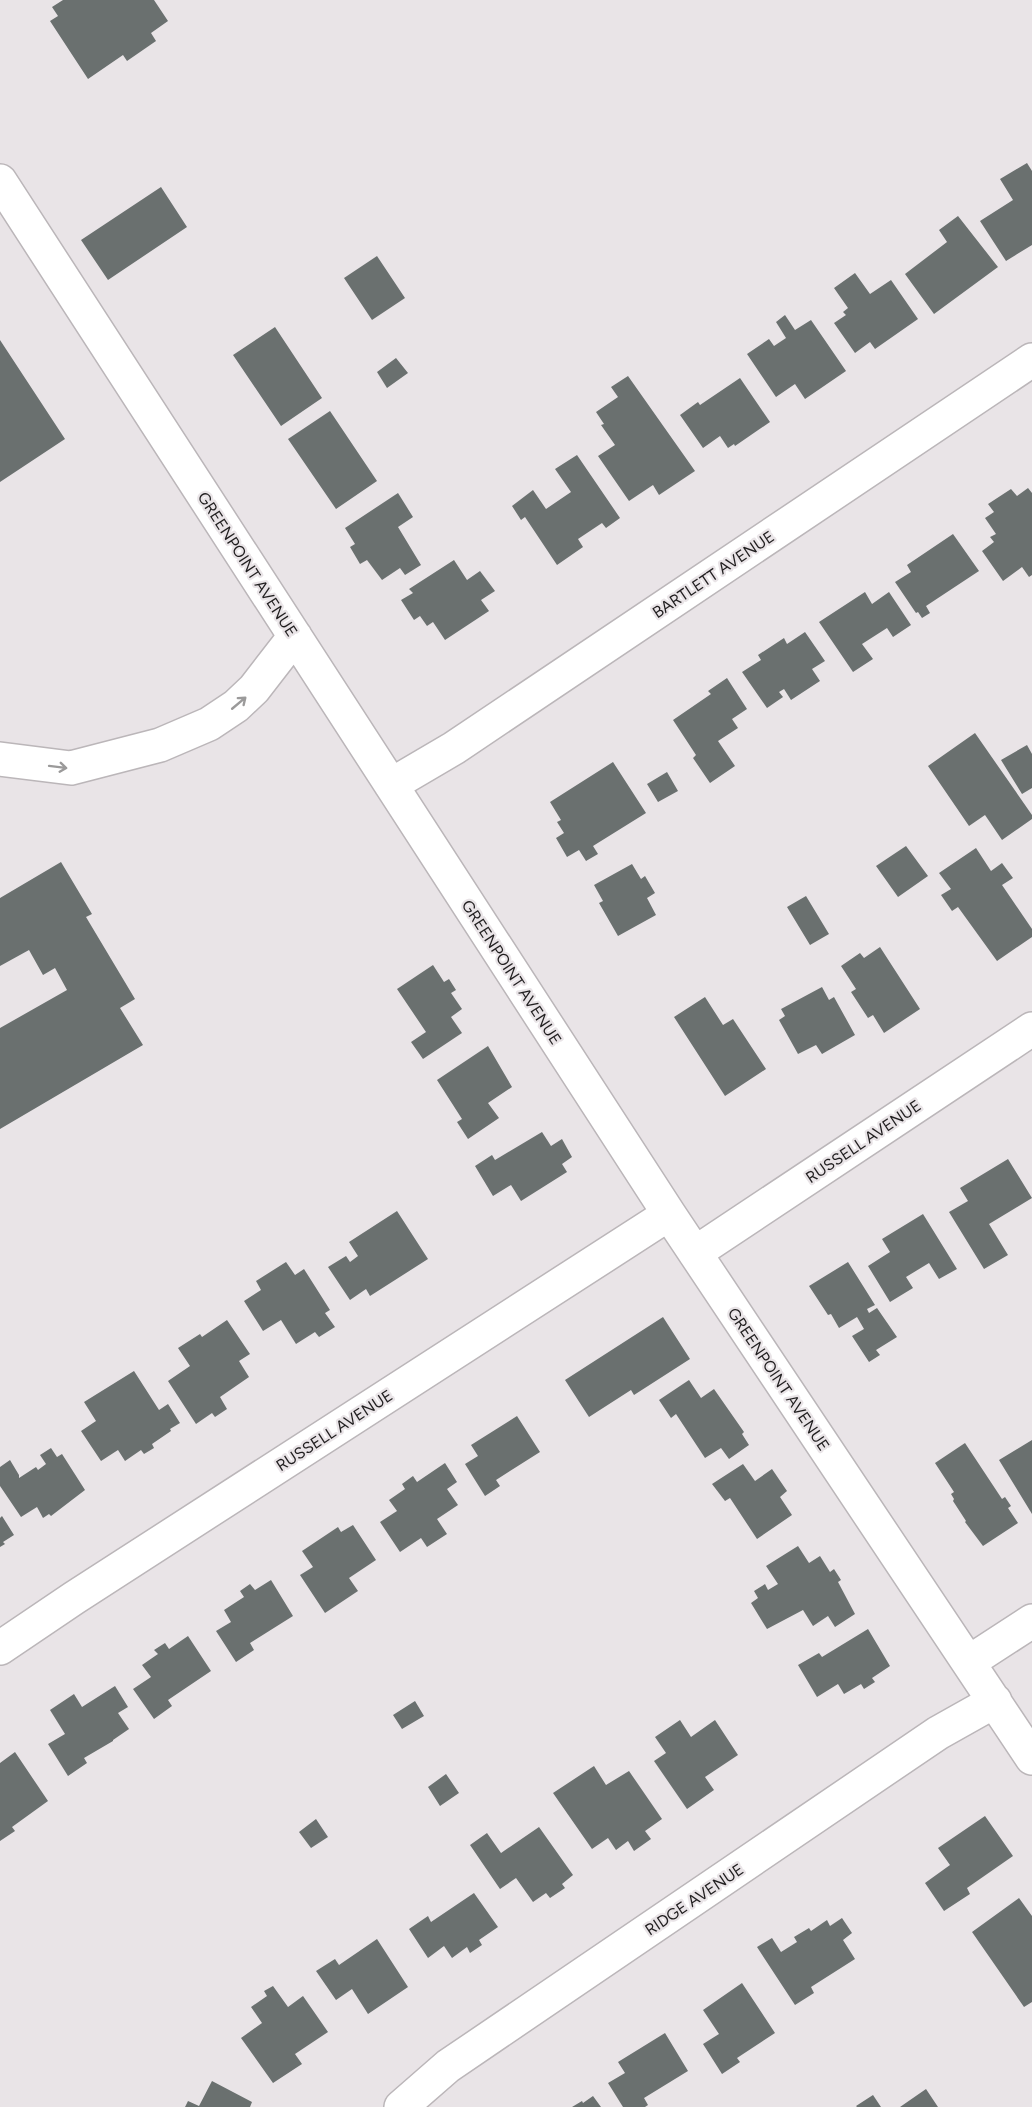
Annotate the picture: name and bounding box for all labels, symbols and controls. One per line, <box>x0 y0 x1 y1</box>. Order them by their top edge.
street label: GREENPOINT AVENUE <box>194 488 301 640</box>
street label: BARTLETT AVENUE <box>649 527 778 622</box>
one-way arrow <box>231 696 246 710</box>
one-way arrow <box>48 761 67 772</box>
street label: GREENPOINT AVENUE <box>458 896 565 1048</box>
street label: RUSSELL AVENUE <box>802 1096 925 1187</box>
street label: GREENPOINT AVENUE <box>724 1304 834 1454</box>
street label: RUSSELL AVENUE <box>273 1386 396 1475</box>
street label: RIDGE AVENUE <box>641 1859 747 1939</box>

